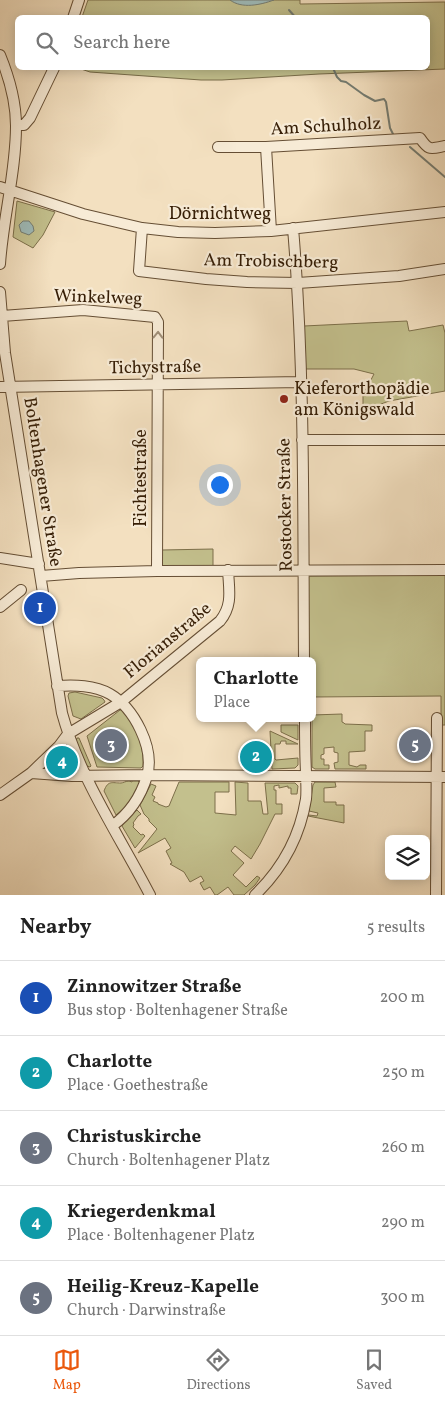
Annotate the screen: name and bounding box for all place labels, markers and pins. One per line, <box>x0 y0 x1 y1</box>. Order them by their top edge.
place label: Kieferorthopädie am Königswald <box>294 377 430 423</box>
marker: Kieferorthopädie am Königswald <box>278 393 290 405</box>
pin: 1 <box>24 589 56 627</box>
pin: 3 <box>95 726 127 764</box>
pin: 5 <box>399 726 431 764</box>
pin: 2 <box>240 738 272 776</box>
pin: 4 <box>46 743 78 781</box>

